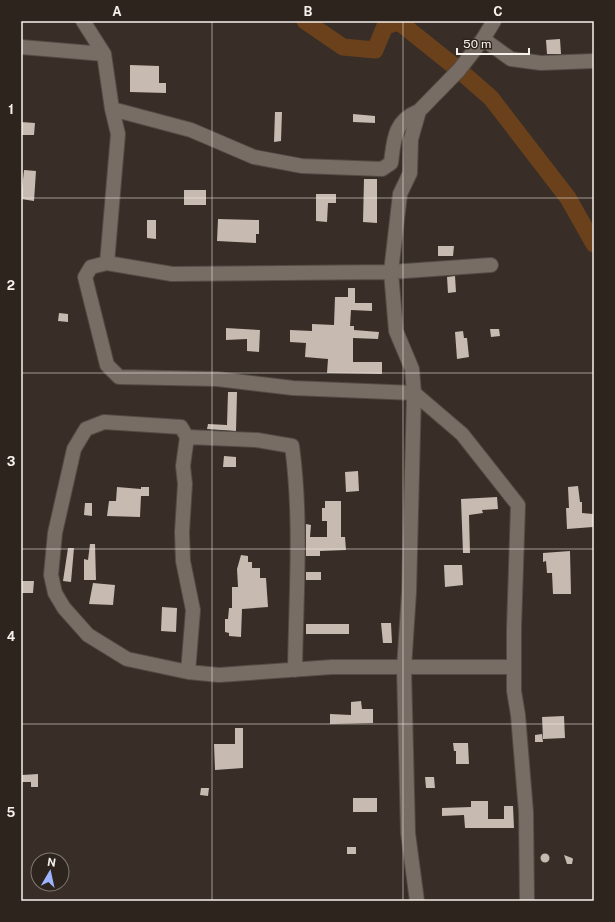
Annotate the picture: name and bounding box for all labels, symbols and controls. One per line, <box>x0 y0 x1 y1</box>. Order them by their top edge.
text: A <box>112 4 122 19</box>
text: B <box>304 4 313 19</box>
text: C <box>493 4 503 19</box>
scale bar <box>457 30 529 56</box>
text: 50 m <box>463 37 491 51</box>
text: 1 <box>8 102 14 117</box>
text: 2 <box>7 278 15 293</box>
text: 3 <box>7 454 16 469</box>
text: 4 <box>7 629 16 644</box>
text: 5 <box>7 805 16 820</box>
north arrow <box>30 852 70 892</box>
text: N <box>46 856 57 869</box>

